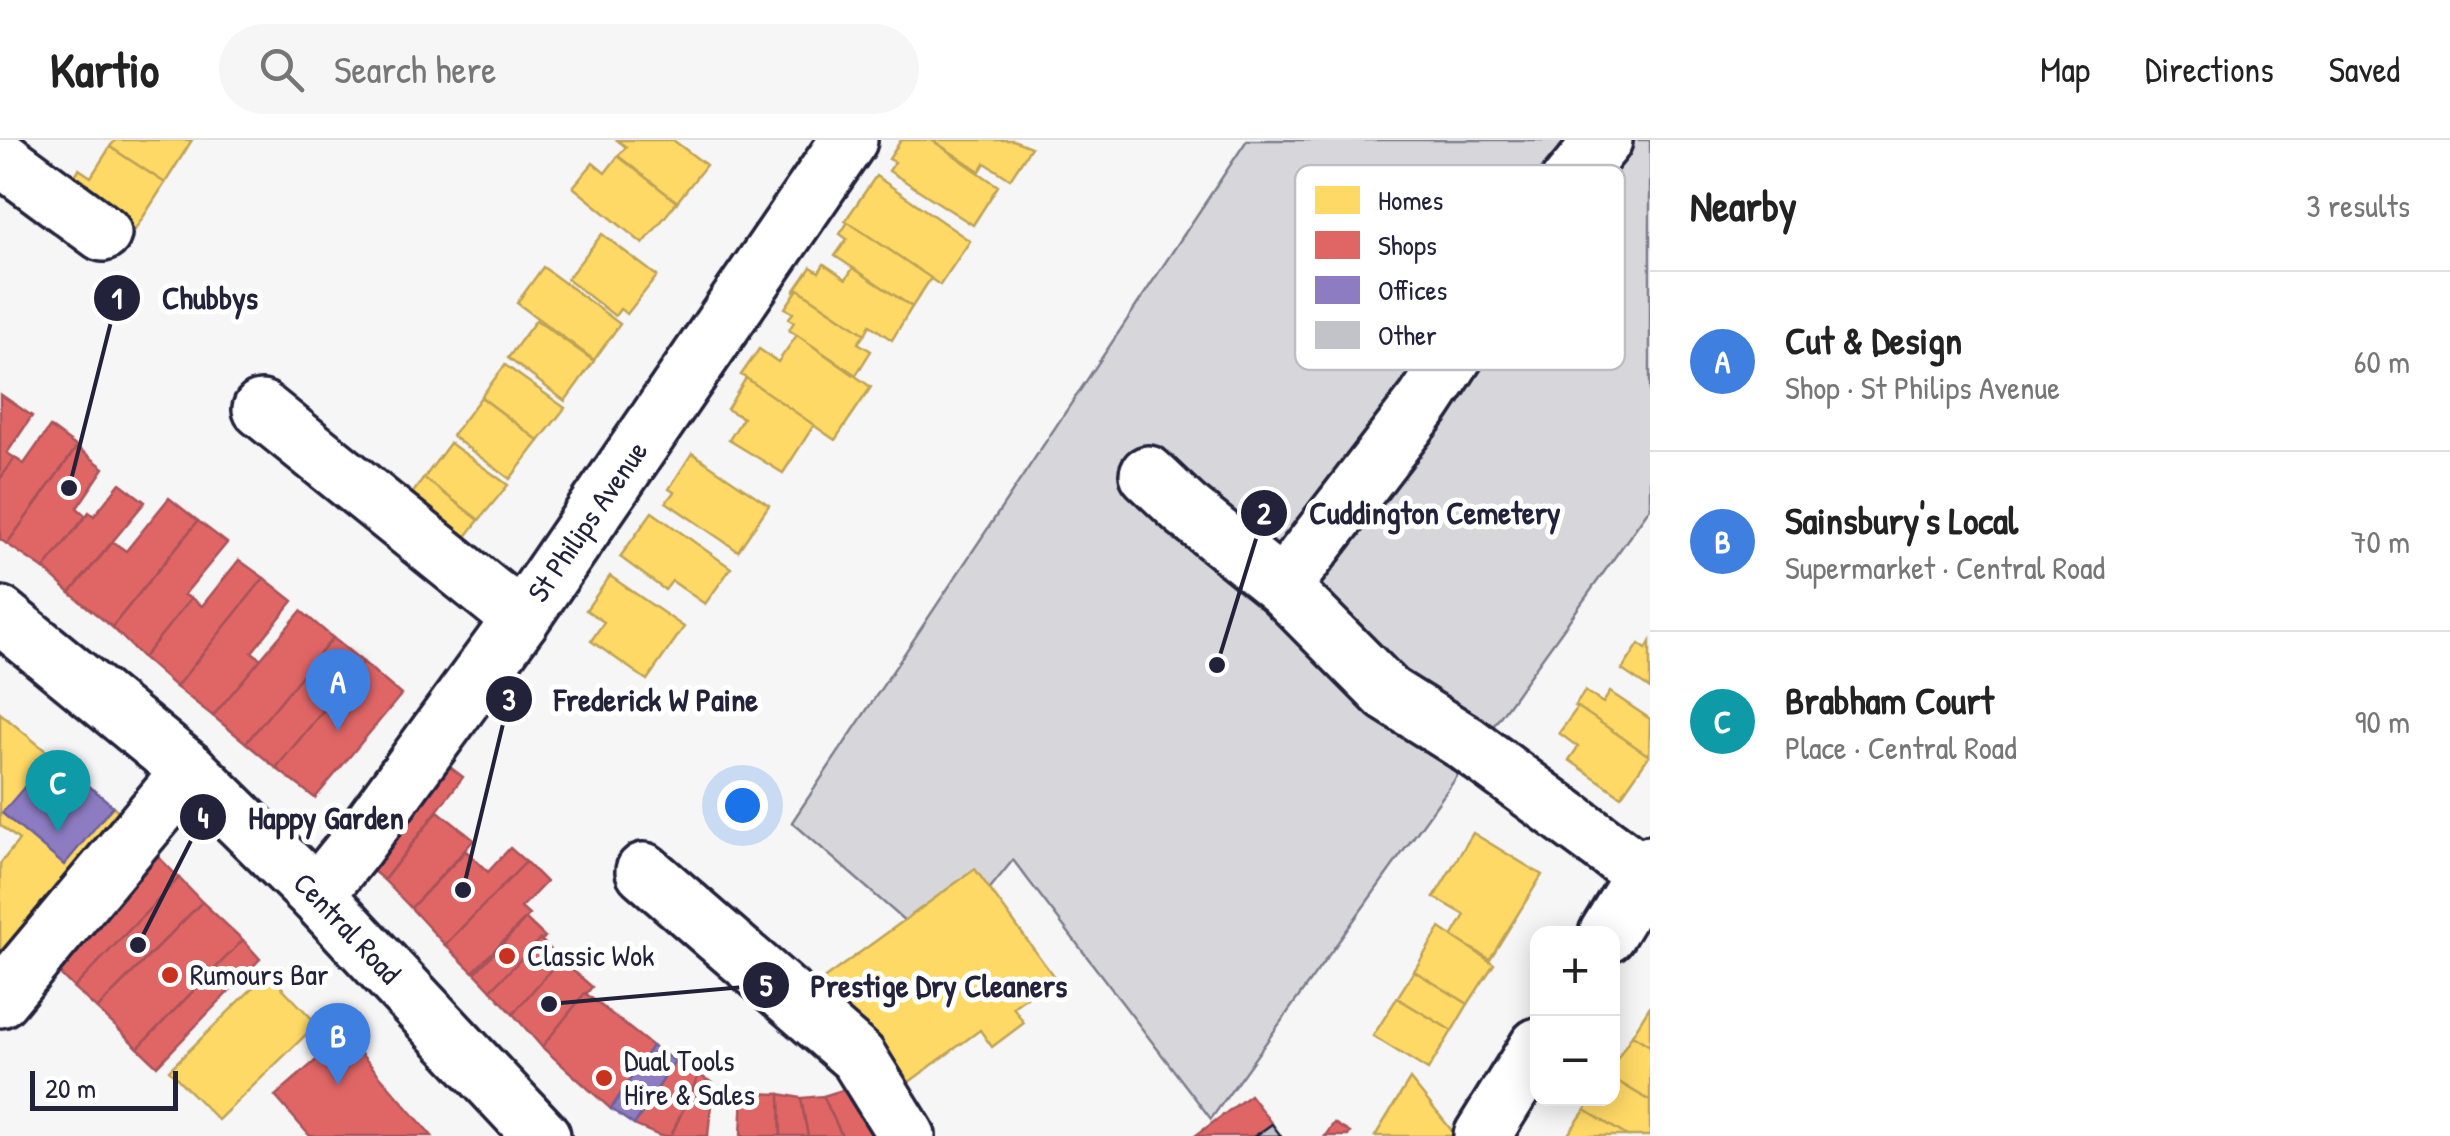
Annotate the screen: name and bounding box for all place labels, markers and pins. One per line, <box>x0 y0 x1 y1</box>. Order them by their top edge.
callout: Chubbys <box>92 267 278 329</box>
callout: Cuddington Cemetery <box>1239 482 1581 544</box>
pin: A <box>306 648 370 731</box>
callout: Frederick W Paine <box>484 668 778 730</box>
pin: C <box>26 750 90 832</box>
callout: Happy Garden <box>178 786 424 848</box>
place label: Classic Wok <box>527 935 655 975</box>
marker: Classic Wok <box>496 945 518 967</box>
place label: Rumours Bar <box>190 954 329 994</box>
callout: Prestige Dry Cleaners <box>741 954 1088 1016</box>
marker: Rumours Bar <box>159 964 181 986</box>
pin: B <box>306 1002 370 1085</box>
place label: Dual Tools Hire & Sales <box>624 1040 755 1114</box>
marker: Dual Tools Hire & Sales <box>593 1067 615 1089</box>

